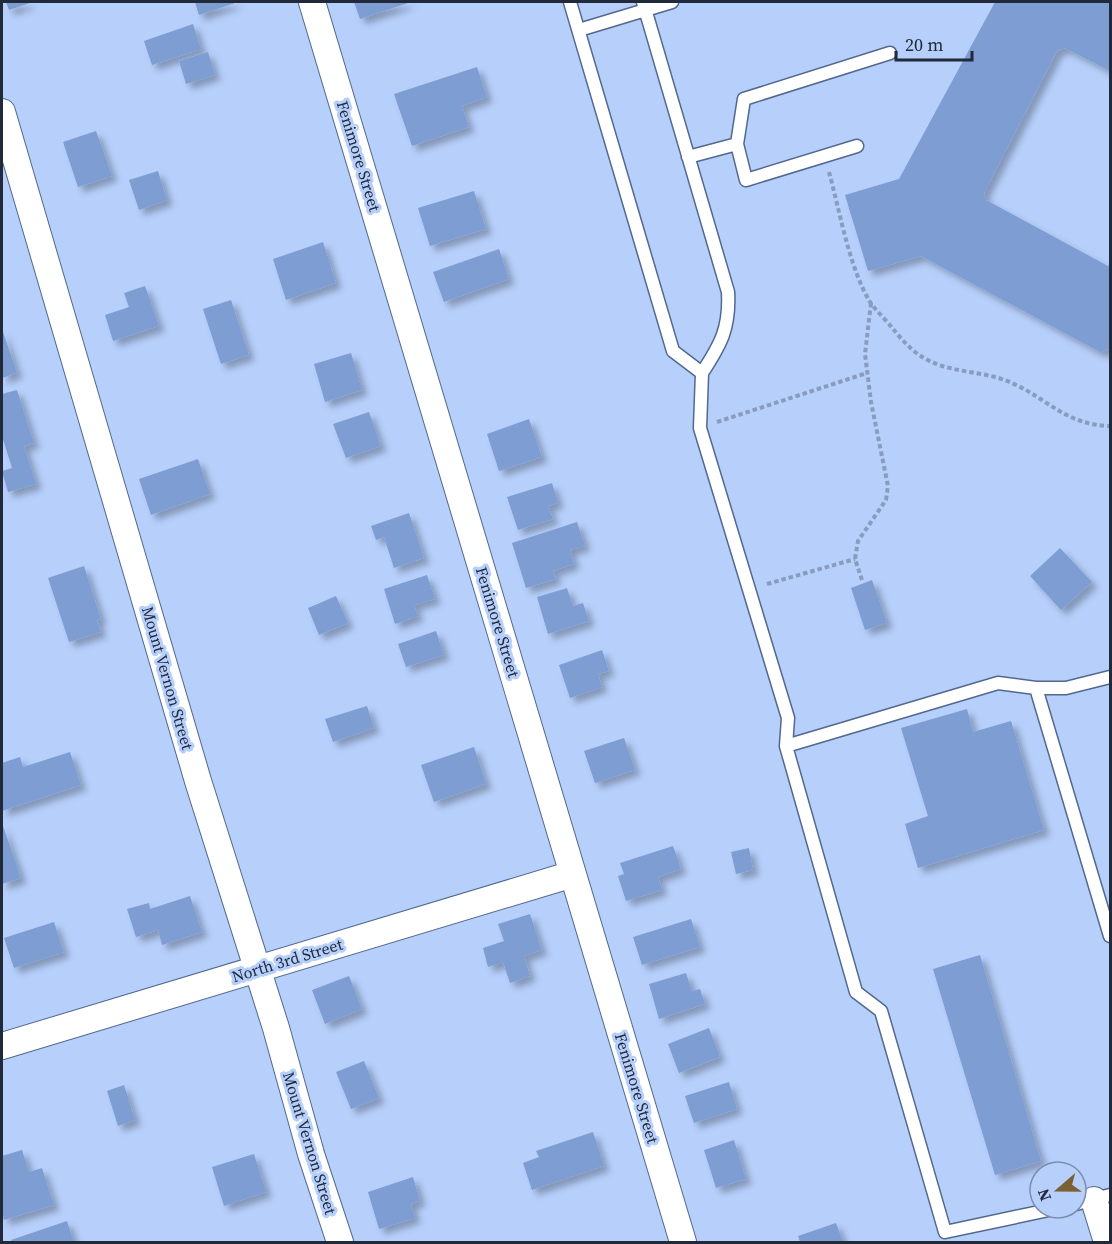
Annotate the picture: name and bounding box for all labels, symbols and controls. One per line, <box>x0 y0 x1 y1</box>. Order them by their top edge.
scale bar <box>896 24 972 62</box>
text: 20 m <box>905 32 943 57</box>
street label: Fenimore Street <box>332 98 386 215</box>
street label: Fenimore Street <box>471 564 525 681</box>
street label: Mount Vernon Street <box>137 604 199 753</box>
street label: North 3rd Street <box>229 932 346 987</box>
street label: Fenimore Street <box>610 1030 664 1147</box>
street label: Mount Vernon Street <box>278 1069 342 1218</box>
north arrow <box>1028 1160 1088 1220</box>
text: N <box>1031 1186 1056 1204</box>

